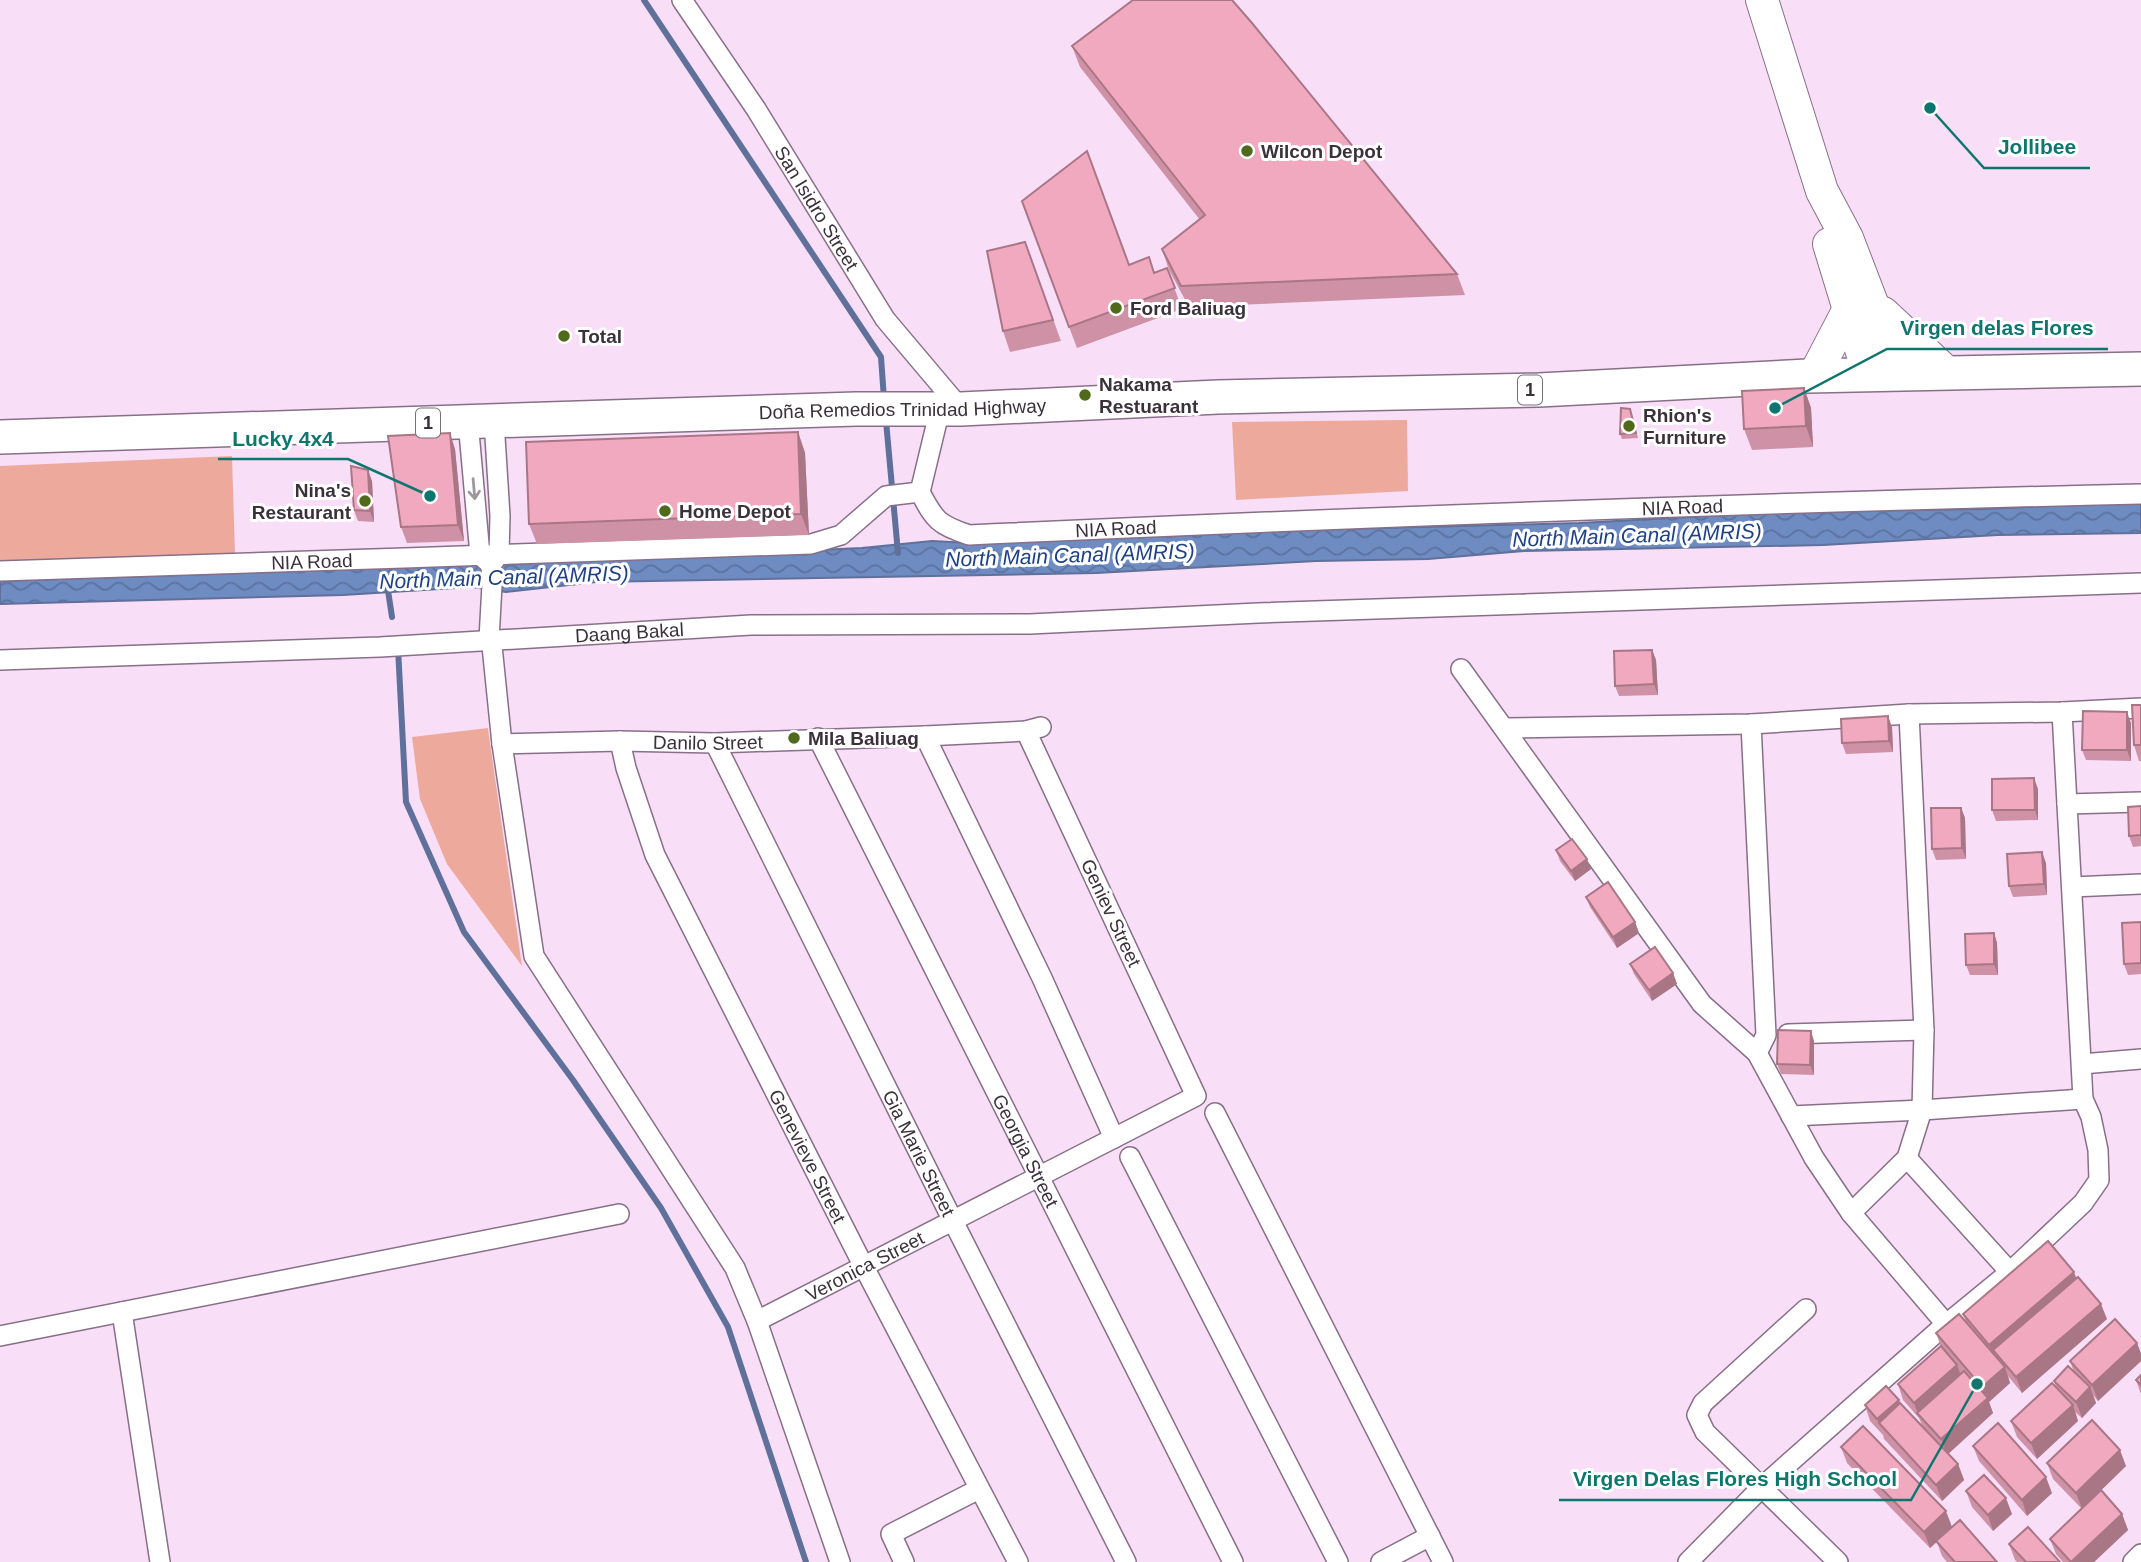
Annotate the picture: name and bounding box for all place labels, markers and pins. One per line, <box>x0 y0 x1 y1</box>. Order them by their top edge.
callout: Jollibee <box>1984 126 2090 168</box>
place label: Wilcon Depot <box>1261 141 1383 162</box>
marker: Wilcon Depot <box>1239 143 1255 159</box>
place label: Ford Baliuag <box>1130 298 1246 319</box>
marker: Ford Baliuag <box>1108 300 1124 316</box>
callout: Virgen delas Flores <box>1887 307 2108 349</box>
place label: Total <box>578 326 622 347</box>
marker: Total <box>556 328 572 344</box>
place label: Nakama Restuarant <box>1099 374 1199 417</box>
marker: Nakama Restuarant <box>1077 387 1093 403</box>
place label: Rhion's Furniture <box>1643 405 1726 448</box>
callout: Lucky 4x4 <box>218 417 348 459</box>
marker: Rhion's Furniture <box>1621 418 1637 434</box>
place label: Nina's Restaurant <box>252 480 352 523</box>
marker: Nina's Restaurant <box>357 493 373 509</box>
place label: Home Depot <box>679 501 792 522</box>
marker: Home Depot <box>657 503 673 519</box>
place label: Mila Baliuag <box>808 728 919 749</box>
marker: Mila Baliuag <box>786 730 802 746</box>
callout: Virgen Delas Flores High School <box>1559 1458 1911 1500</box>

